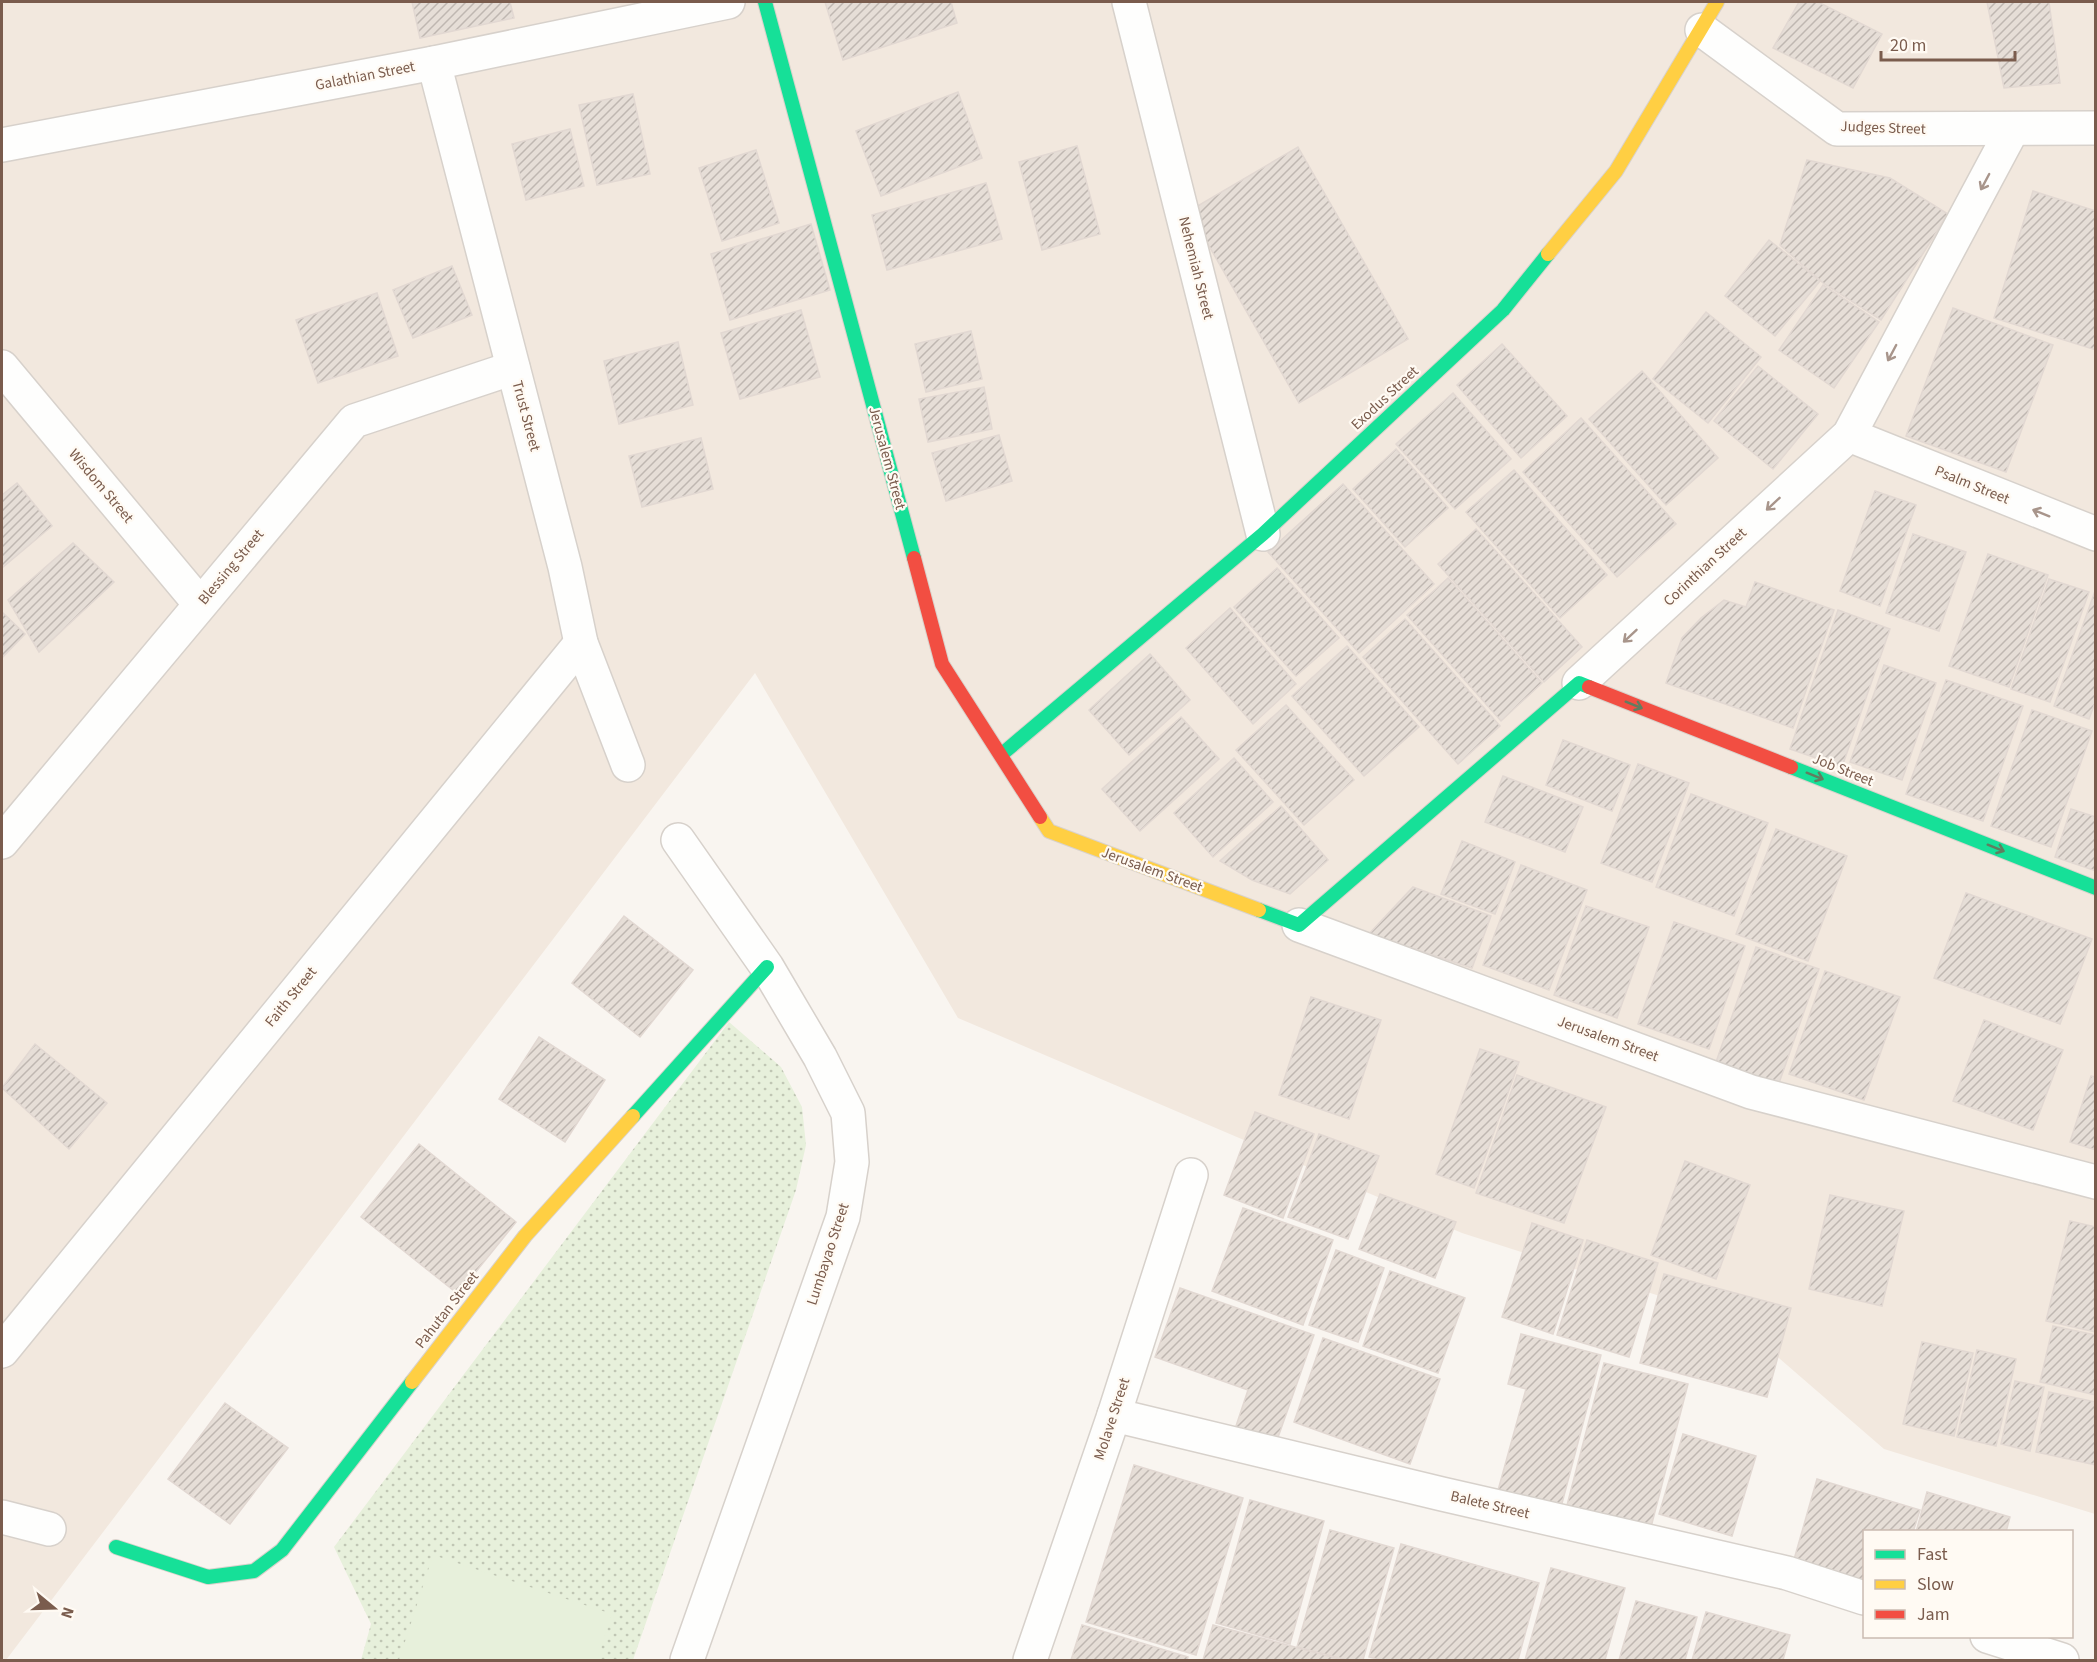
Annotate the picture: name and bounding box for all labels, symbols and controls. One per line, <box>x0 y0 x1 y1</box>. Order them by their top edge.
scale bar <box>1881 24 2014 62</box>
text: 20 m <box>1890 33 1926 58</box>
street label: Galathian Street <box>313 56 417 96</box>
street label: Judges Street <box>1840 116 1926 140</box>
one-way arrow <box>1979 172 1990 190</box>
street label: Nehemiah Street <box>1173 214 1219 322</box>
one-way arrow <box>1886 344 1898 362</box>
street label: Exodus Street <box>1347 361 1423 435</box>
street label: Trust Street <box>506 378 546 454</box>
street label: Jerusalem Street <box>863 404 911 512</box>
street label: Wisdom Street <box>64 444 138 528</box>
street label: Psalm Street <box>1931 460 2013 510</box>
one-way arrow <box>1766 497 1781 512</box>
one-way arrow <box>2032 507 2051 518</box>
street label: Corinthian Street <box>1659 523 1751 611</box>
street label: Blessing Street <box>193 525 269 609</box>
one-way arrow <box>1623 629 1638 643</box>
one-way arrow <box>1624 700 1642 711</box>
street label: Job Street <box>1809 748 1877 792</box>
one-way arrow <box>1805 772 1824 783</box>
street label: Jerusalem Street <box>1099 842 1205 898</box>
one-way arrow <box>1986 844 2005 855</box>
street label: Faith Street <box>260 962 322 1032</box>
street label: Jerusalem Street <box>1555 1011 1661 1067</box>
street label: Lumbayao Street <box>802 1200 854 1308</box>
street label: Pahutan Street <box>410 1267 484 1353</box>
street label: Molave Street <box>1089 1375 1135 1463</box>
street label: Balete Street <box>1448 1486 1532 1524</box>
legend <box>1863 1530 2073 1638</box>
text: Fast <box>1917 1542 1948 1567</box>
text: Slow <box>1917 1572 1954 1597</box>
north arrow <box>24 1578 84 1638</box>
text: Jam <box>1917 1602 1950 1627</box>
text: N <box>55 1604 79 1621</box>

